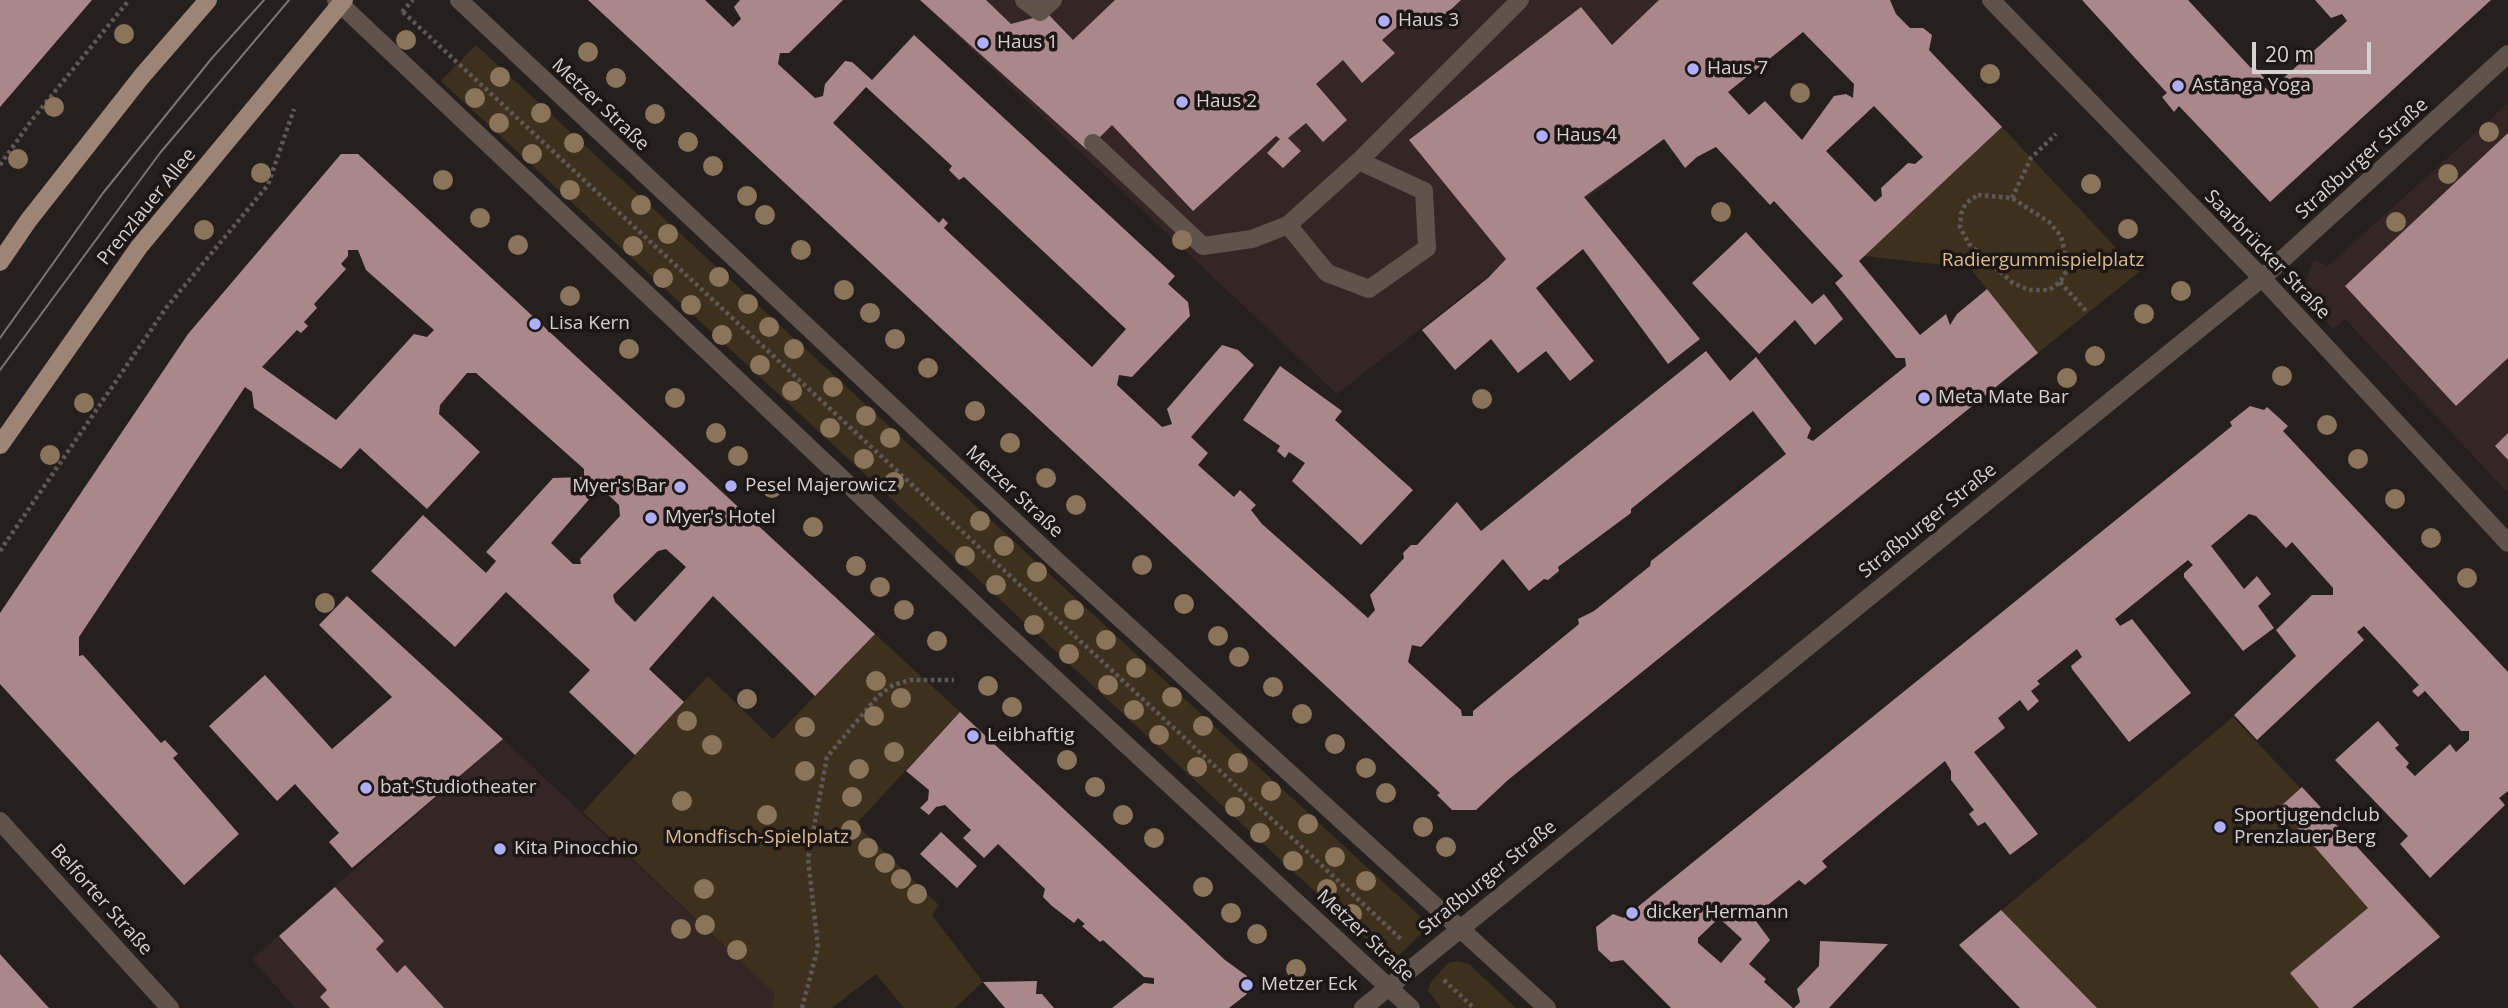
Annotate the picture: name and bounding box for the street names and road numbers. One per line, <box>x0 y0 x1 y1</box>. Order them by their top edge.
street label: Metzer Straße <box>547 54 653 156</box>
street label: Straßburger Straße <box>2291 94 2433 224</box>
street label: Prenzlauer Allee <box>93 144 201 270</box>
street label: Saarbrücker Straße <box>2199 186 2335 324</box>
street label: Metzer Straße <box>961 441 1067 543</box>
street label: Straßburger Straße <box>1855 459 2001 583</box>
street label: Straßburger Straße <box>1415 816 1561 940</box>
street label: Belforter Straße <box>45 840 157 960</box>
street label: Metzer Straße <box>1312 885 1418 987</box>

